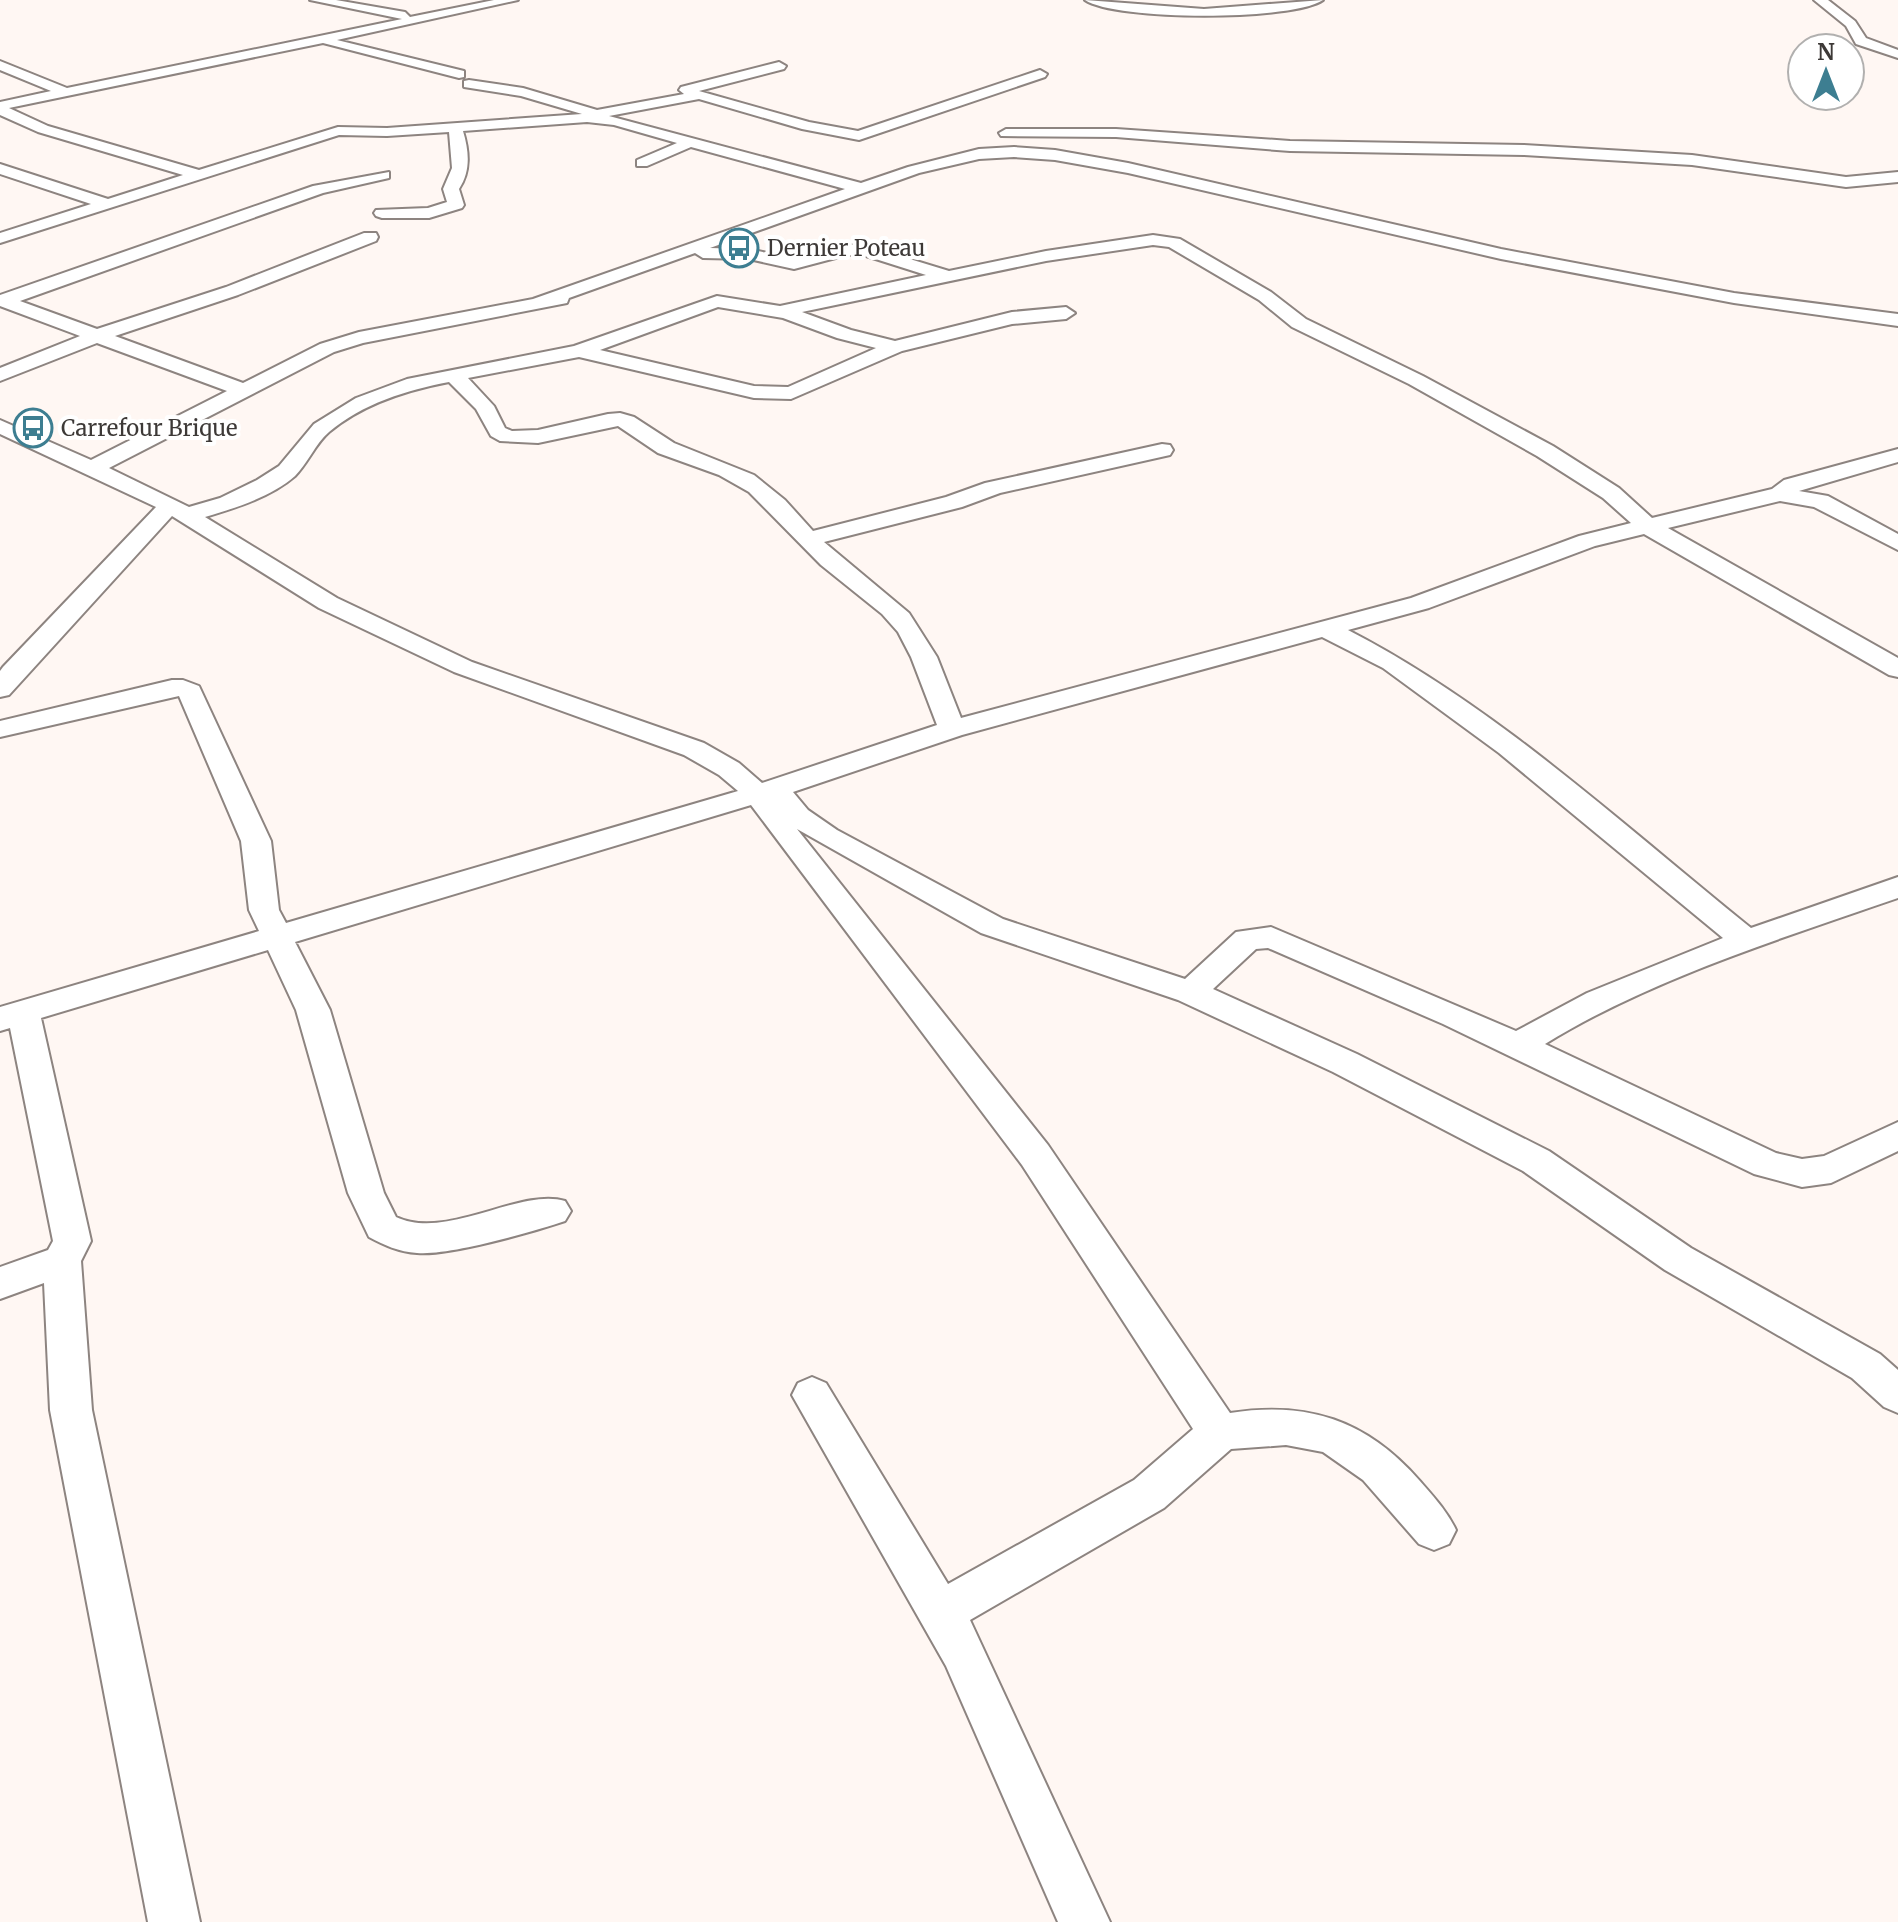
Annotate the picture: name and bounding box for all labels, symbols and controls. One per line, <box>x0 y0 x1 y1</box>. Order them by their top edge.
north arrow <box>1786 32 1866 112</box>
text: N <box>1817 38 1835 66</box>
bus stop icon: Dernier Poteau <box>718 227 760 269</box>
place label: Dernier Poteau <box>767 234 925 262</box>
bus stop icon: Carrefour Brique <box>12 407 54 449</box>
place label: Carrefour Brique <box>61 414 238 442</box>

